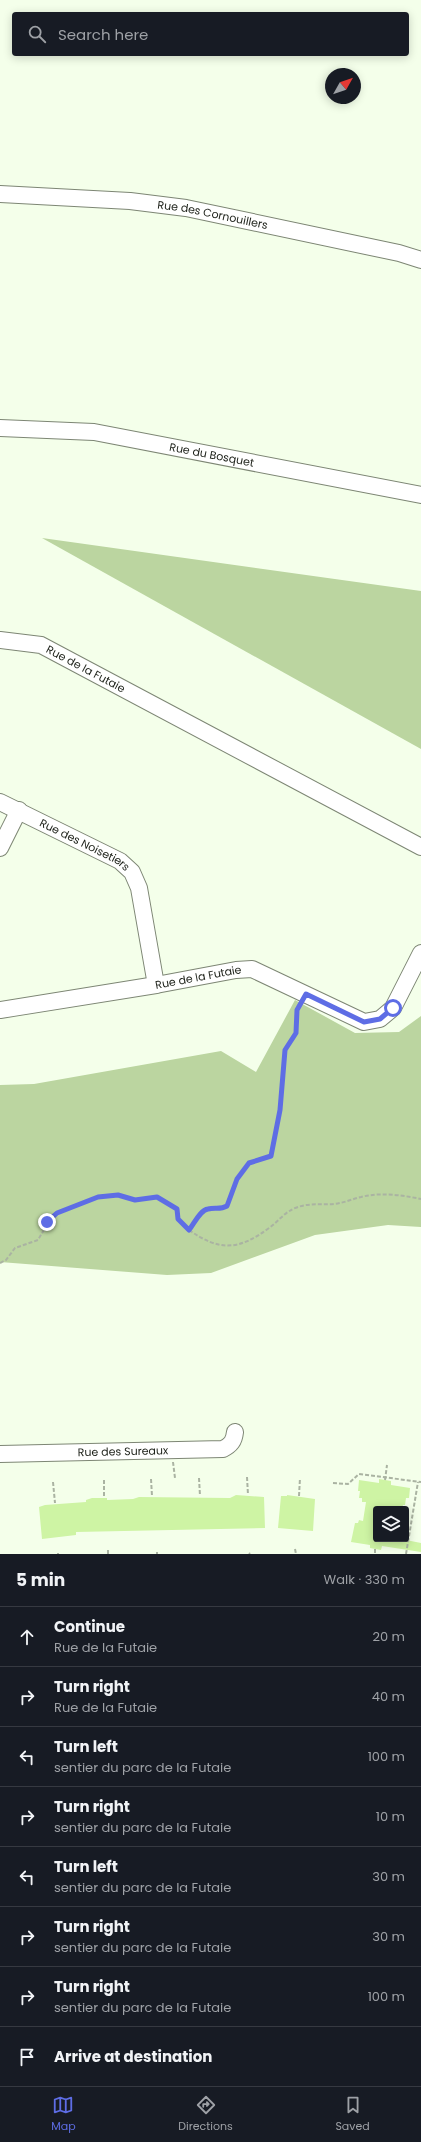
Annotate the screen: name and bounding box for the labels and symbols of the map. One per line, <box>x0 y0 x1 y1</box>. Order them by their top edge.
north arrow <box>325 68 361 104</box>
street label: Rue des Cornouillers <box>157 197 270 233</box>
street label: Rue du Bosquet <box>168 439 255 471</box>
street label: Rue de la Futaie <box>43 641 128 696</box>
street label: Rue des Noisetiers <box>37 815 134 875</box>
street label: Rue de la Futaie <box>154 962 242 993</box>
route start <box>384 999 402 1017</box>
route end <box>38 1213 56 1231</box>
street label: Rue des Sureaux <box>77 1442 169 1460</box>

